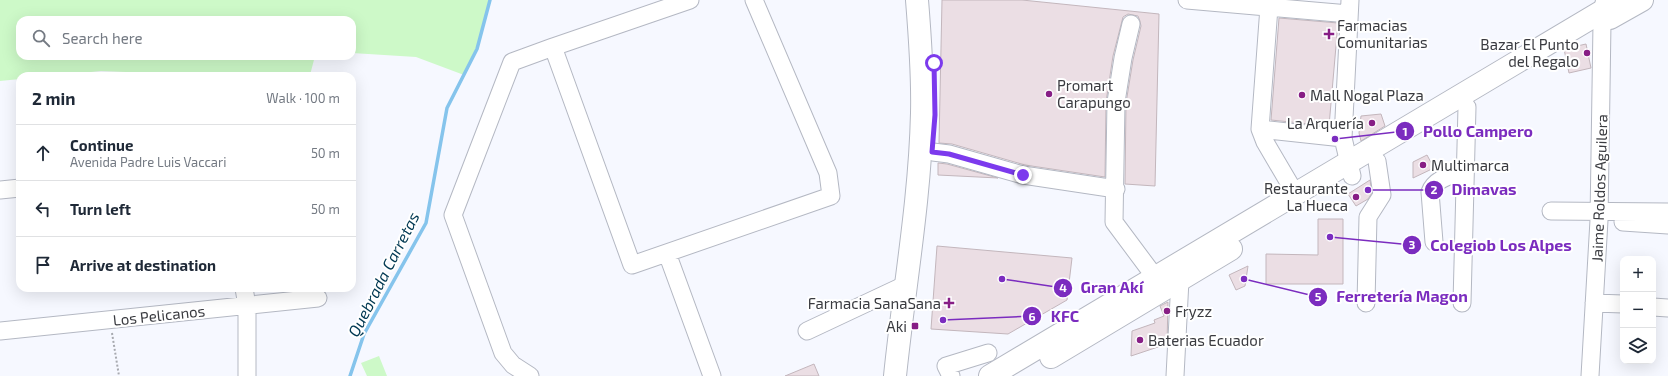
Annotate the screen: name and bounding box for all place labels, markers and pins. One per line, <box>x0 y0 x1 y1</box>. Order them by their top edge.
place label: Farmacias Comunitarias <box>1337 16 1428 51</box>
marker: Farmacias Comunitarias <box>1324 29 1334 39</box>
place label: Bazar El Punto del Regalo <box>1480 35 1579 70</box>
marker: Bazar El Punto del Regalo <box>1582 48 1592 58</box>
place label: Promart Carapungo <box>1057 76 1131 111</box>
place label: Mall Nogal Plaza <box>1310 86 1424 104</box>
marker: Promart Carapungo <box>1044 89 1054 99</box>
marker: Mall Nogal Plaza <box>1297 90 1307 100</box>
place label: La Arquería <box>1287 114 1364 132</box>
callout: Pollo Campero <box>1395 117 1541 145</box>
marker: La Arquería <box>1367 118 1377 128</box>
place label: Multimarca <box>1431 156 1509 174</box>
marker: Multimarca <box>1418 160 1428 170</box>
callout: Dimavas <box>1424 176 1525 204</box>
place label: Restaurante La Hueca <box>1264 179 1348 214</box>
marker: Restaurante La Hueca <box>1351 192 1361 202</box>
callout: Colegiob Los Alpes <box>1402 231 1580 259</box>
callout: Gran Akí <box>1053 274 1152 302</box>
callout: Ferretería Magon <box>1308 283 1476 311</box>
place label: Farmacia SanaSana <box>808 294 941 312</box>
marker: Farmacia SanaSana <box>944 298 954 308</box>
callout: KFC <box>1022 302 1087 330</box>
place label: Fryzz <box>1175 302 1212 320</box>
marker: Fryzz <box>1162 306 1172 316</box>
place label: Aki <box>886 317 907 335</box>
marker: Aki <box>910 321 920 331</box>
place label: Baterias Ecuador <box>1148 331 1264 349</box>
marker: Baterias Ecuador <box>1135 335 1145 345</box>

